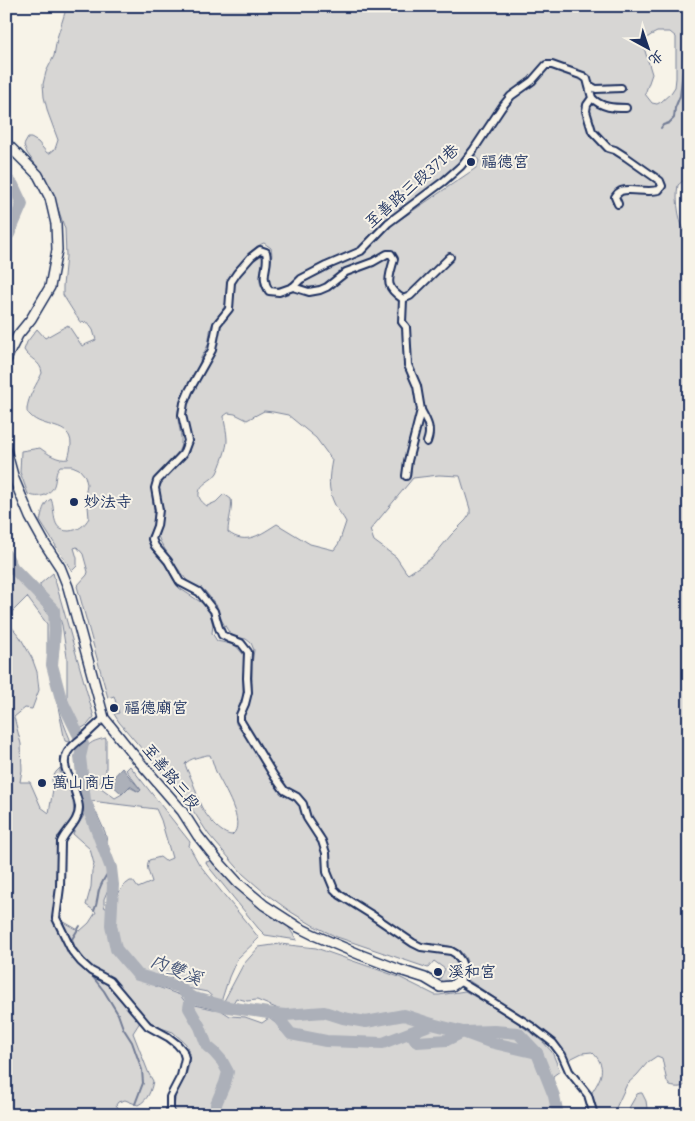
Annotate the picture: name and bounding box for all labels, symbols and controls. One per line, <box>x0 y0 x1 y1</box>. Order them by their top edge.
north arrow <box>622 22 672 72</box>
text: 北 <box>645 47 667 69</box>
street label: 至善路三段371巷 <box>362 140 462 232</box>
place label: 福德宮 <box>481 153 529 171</box>
marker: 福德宮 <box>465 156 477 168</box>
place label: 妙法寺 <box>84 493 132 511</box>
marker: 妙法寺 <box>68 496 80 508</box>
place label: 福德廟宮 <box>124 699 188 717</box>
marker: 福德廟宮 <box>108 702 120 714</box>
street label: 至善路三段 <box>139 740 203 814</box>
place label: 萬山商店 <box>52 774 116 792</box>
marker: 萬山商店 <box>36 777 48 789</box>
water label: 內雙溪 <box>147 950 206 990</box>
place label: 溪和宮 <box>448 963 496 981</box>
marker: 溪和宮 <box>432 966 444 978</box>

